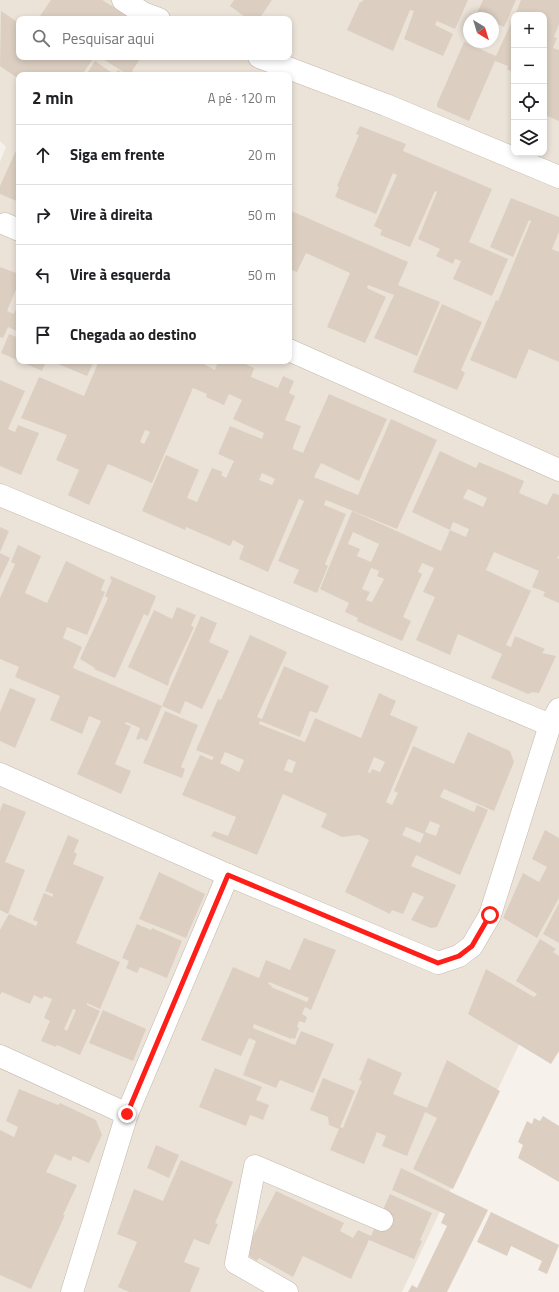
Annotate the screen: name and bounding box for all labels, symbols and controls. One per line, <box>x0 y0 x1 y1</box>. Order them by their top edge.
north arrow <box>463 12 499 48</box>
map controls <box>511 12 547 156</box>
button: + <box>511 12 547 48</box>
search box <box>16 16 292 60</box>
icon: search <box>30 27 52 49</box>
text: Pesquisar aqui <box>62 27 154 50</box>
button: − <box>511 48 547 84</box>
button: locate <box>511 84 547 120</box>
text: 2 min <box>32 85 73 111</box>
text: A pé · 120 m <box>208 88 276 108</box>
button: layers <box>511 120 547 156</box>
text: Siga em frente <box>70 143 165 166</box>
icon: ahead <box>32 144 54 166</box>
text: 20 m <box>248 145 276 165</box>
text: Vire à direita <box>70 203 153 226</box>
icon: right <box>32 204 54 226</box>
text: 50 m <box>248 205 276 225</box>
text: Vire à esquerda <box>70 263 171 286</box>
icon: left <box>32 264 54 286</box>
text: 50 m <box>248 265 276 285</box>
text: Chegada ao destino <box>70 323 196 346</box>
icon: arrive <box>32 324 54 346</box>
route start <box>481 906 499 924</box>
route end <box>118 1105 136 1123</box>

